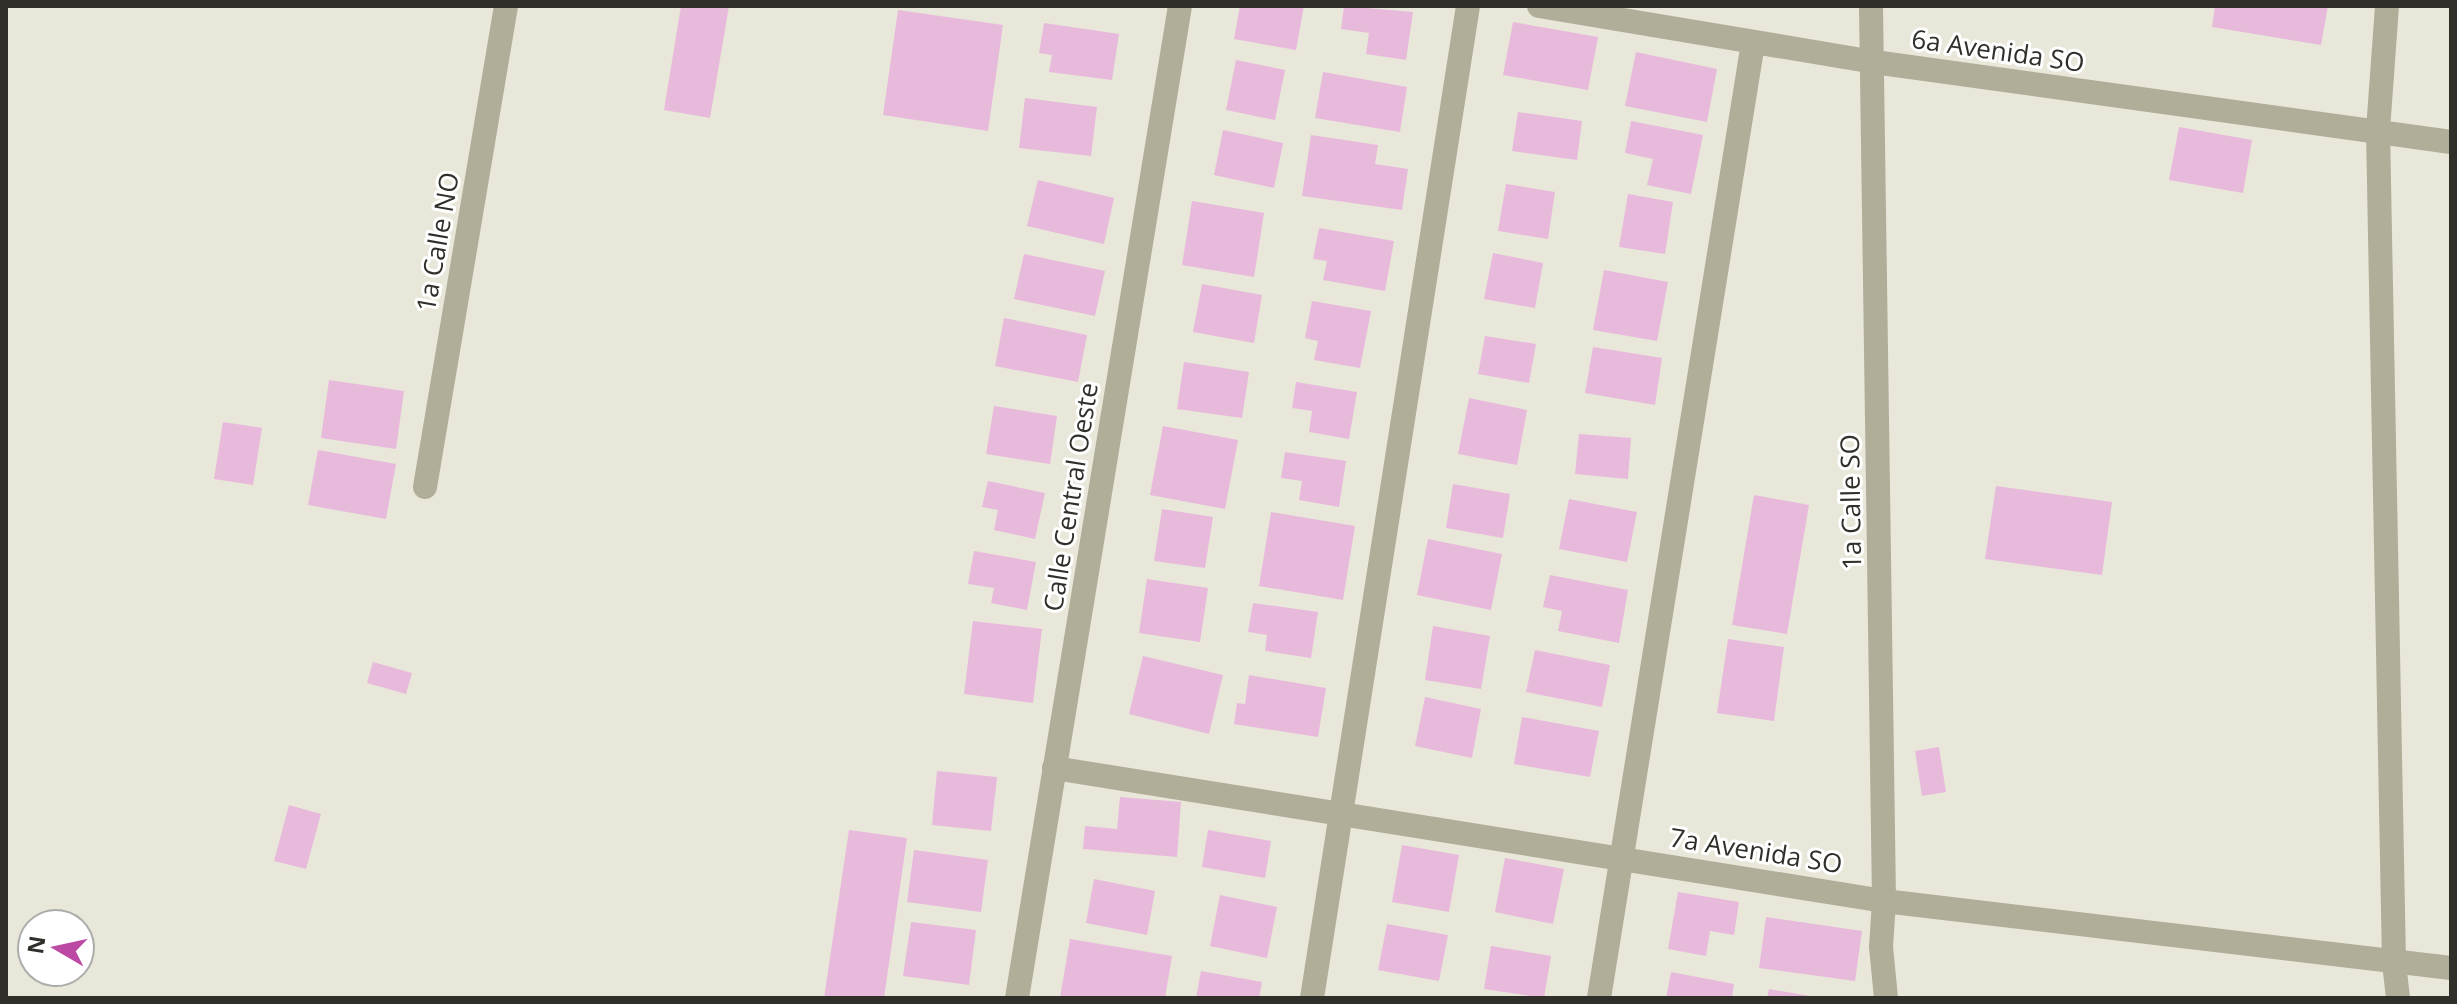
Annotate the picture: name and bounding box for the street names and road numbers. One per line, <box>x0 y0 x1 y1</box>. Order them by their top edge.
street label: 6a Avenida SO <box>1909 20 2087 80</box>
street label: 1a Calle NO <box>407 169 467 314</box>
street label: Calle Central Oeste <box>1034 380 1106 614</box>
street label: 1a Calle SO <box>1831 434 1869 570</box>
street label: 7a Avenida SO <box>1667 819 1845 881</box>

